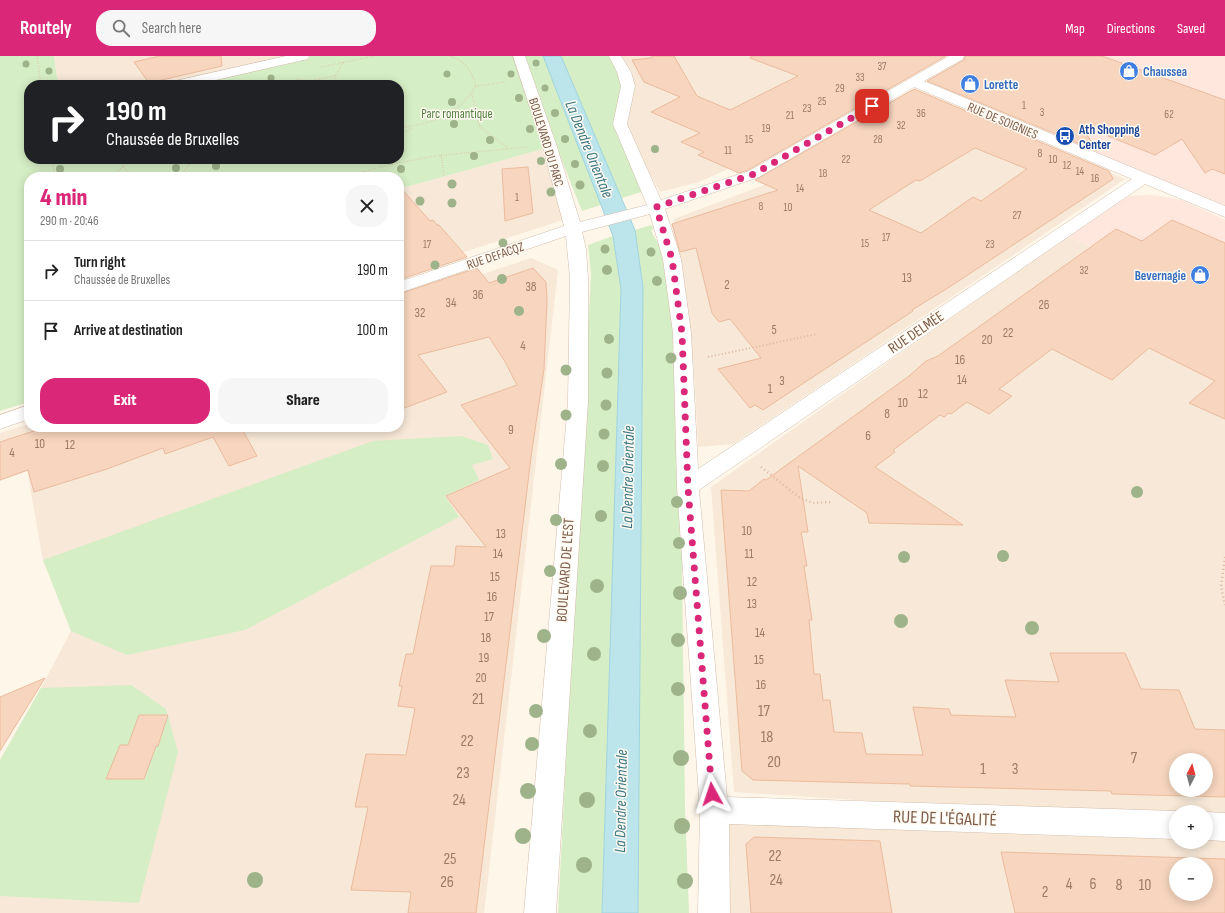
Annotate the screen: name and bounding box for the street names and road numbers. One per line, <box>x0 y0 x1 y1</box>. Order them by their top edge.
street label: BOULEVARD DU PARC <box>525 96 567 189</box>
street label: RUE DE SOIGNIES <box>965 99 1041 143</box>
street label: RUE DEFACQZ <box>464 238 527 273</box>
street label: RUE DELMÉE <box>885 307 948 358</box>
street label: BOULEVARD DE L'EST <box>552 517 579 623</box>
street label: RUE DE L'ÉGALITÉ <box>893 806 997 831</box>

